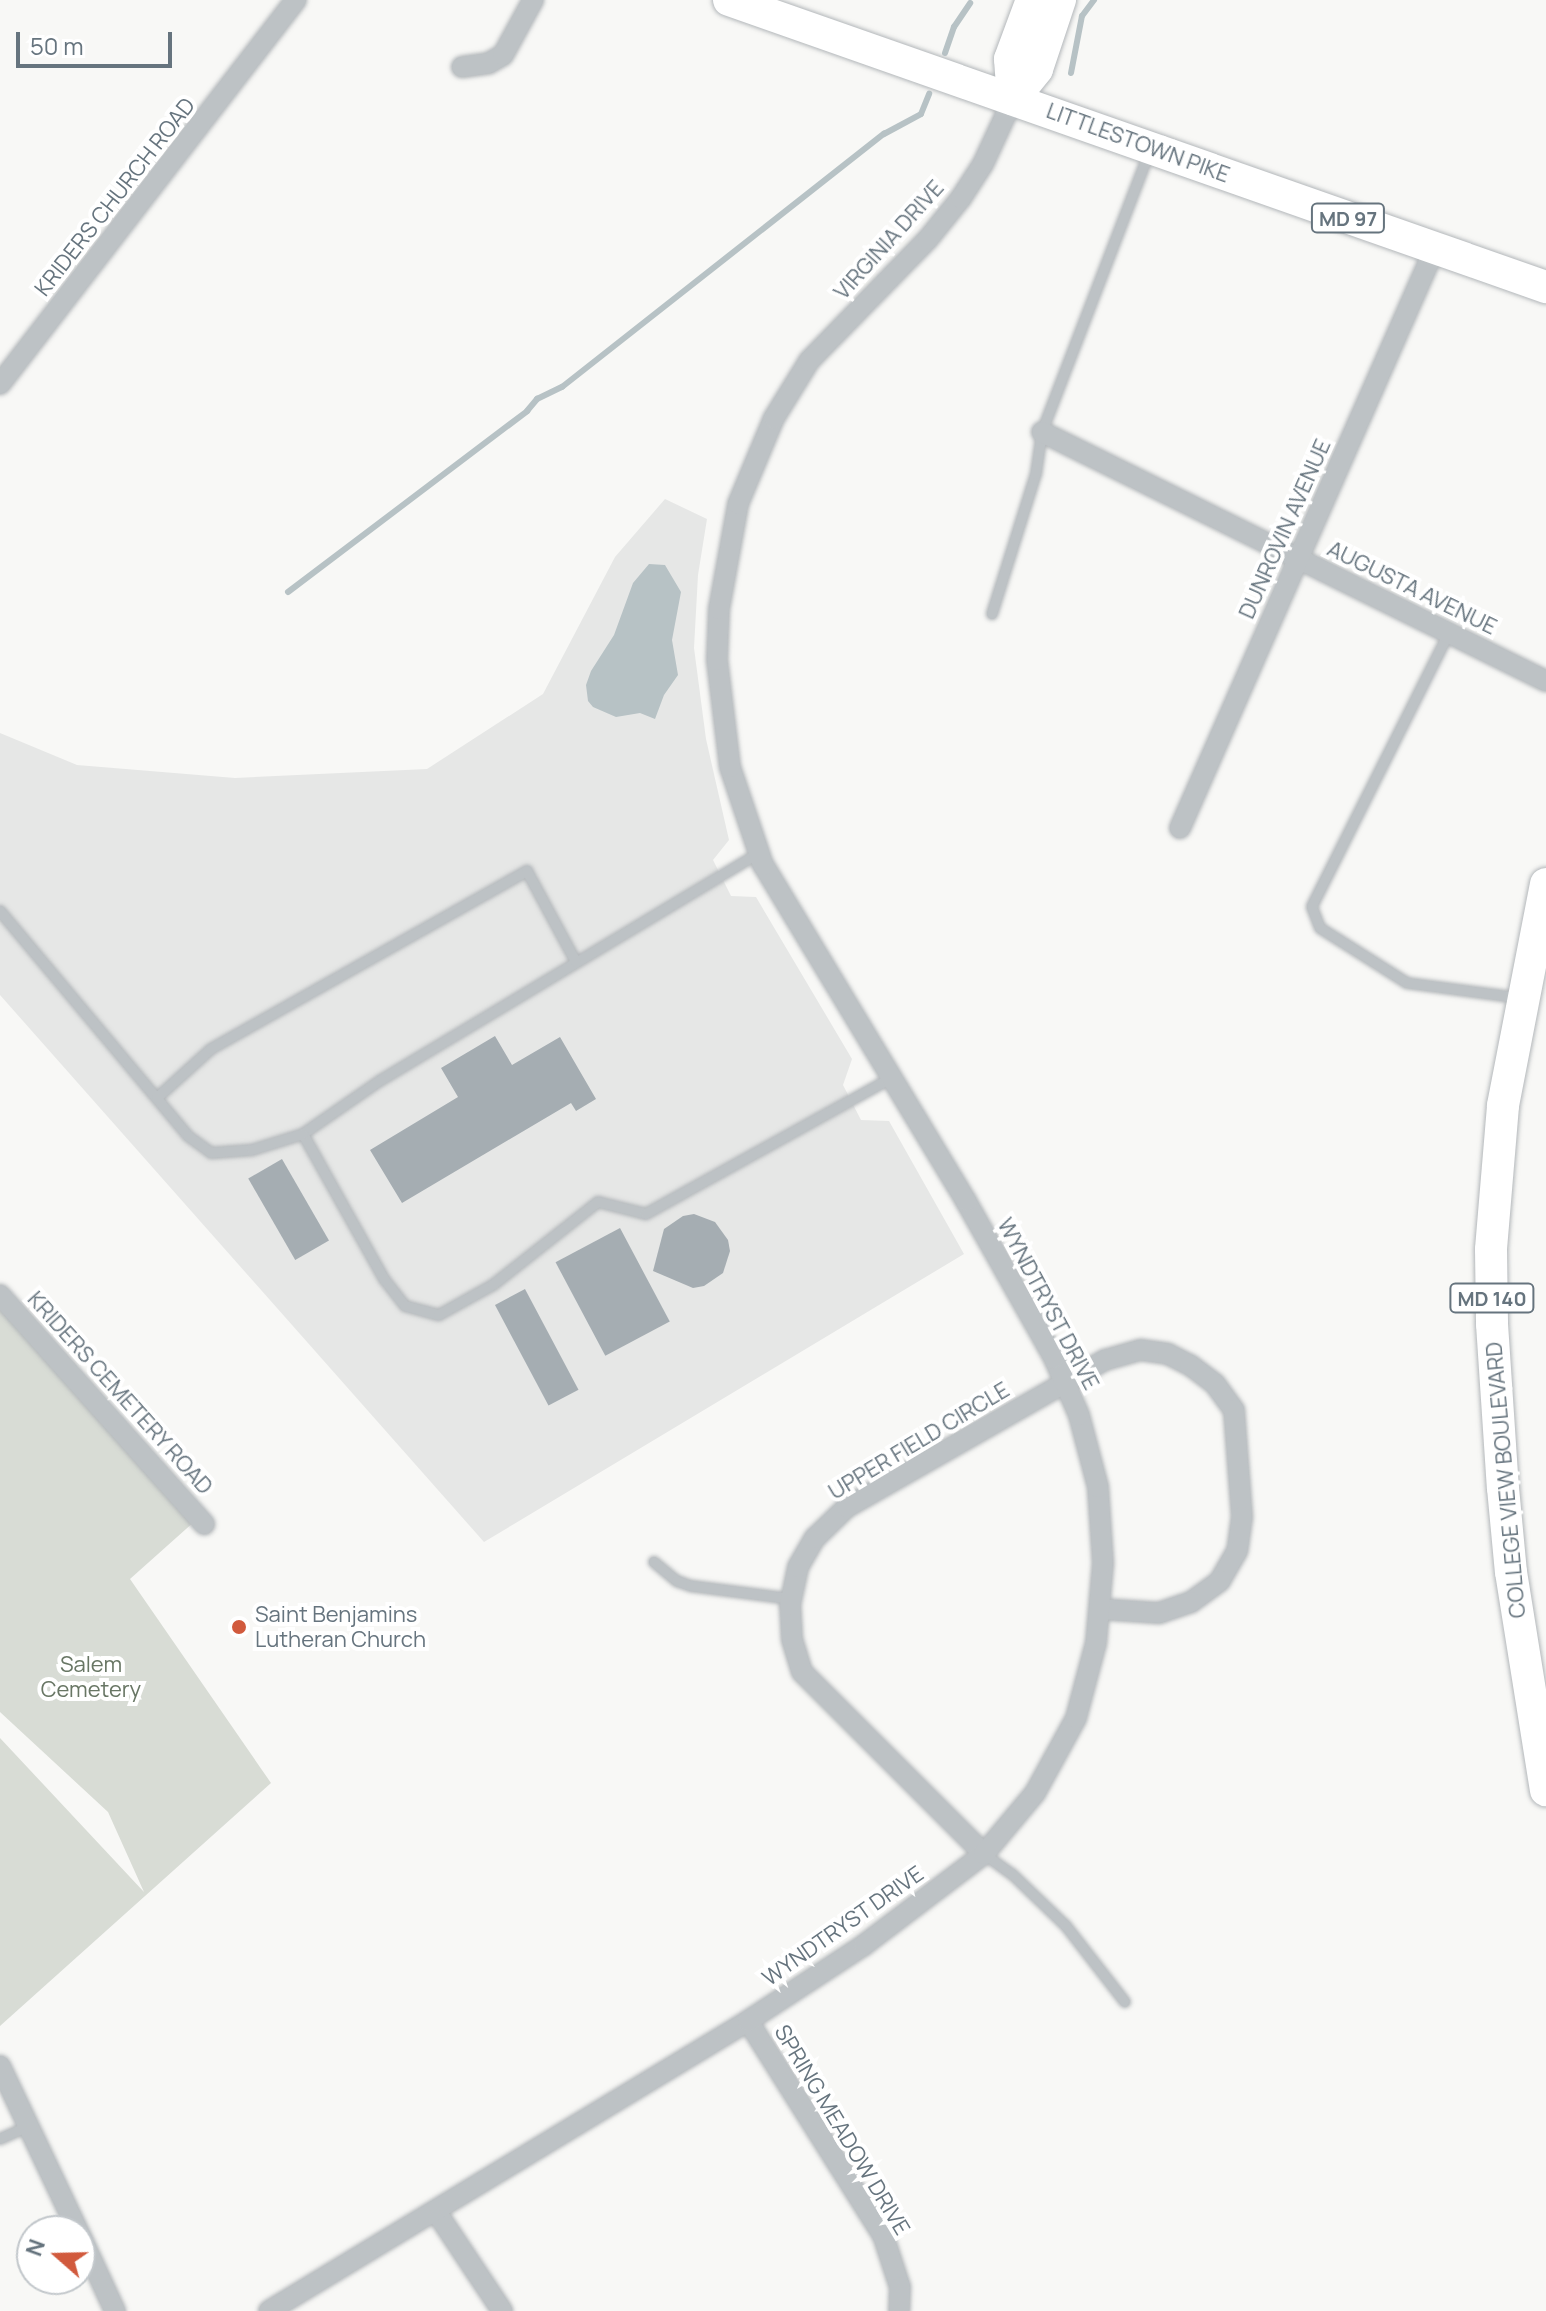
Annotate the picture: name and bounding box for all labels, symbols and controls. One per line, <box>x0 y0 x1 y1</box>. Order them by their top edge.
scale bar <box>20 16 176 66</box>
text: 50 m <box>30 29 84 62</box>
street label: KRIDERS CHURCH ROAD <box>29 93 201 301</box>
street label: LITTLESTOWN PIKE <box>1043 98 1233 188</box>
street label: VIRGINIA DRIVE <box>829 175 949 305</box>
road number: MD 97 <box>1310 202 1386 234</box>
street label: DUNROVIN AVENUE <box>1234 435 1336 623</box>
street label: AUGUSTA AVENUE <box>1323 536 1501 640</box>
street label: WYNDTRYST DRIVE <box>991 1213 1105 1395</box>
road number: MD 140 <box>1448 1282 1536 1314</box>
street label: KRIDERS CEMETERY ROAD <box>22 1286 218 1500</box>
street label: COLLEGE VIEW BOULEVARD <box>1481 1341 1531 1619</box>
street label: UPPER FIELD CIRCLE <box>824 1377 1014 1505</box>
place label: Saint Benjamins Lutheran Church <box>255 1601 426 1652</box>
marker: Saint Benjamins Lutheran Church <box>230 1618 248 1636</box>
park label: Salem Cemetery <box>41 1651 141 1702</box>
street label: WYNDTRYST DRIVE <box>757 1860 929 1992</box>
street label: SPRING MEADOW DRIVE <box>769 2020 915 2240</box>
north arrow <box>16 2215 96 2295</box>
text: N <box>19 2235 52 2260</box>

